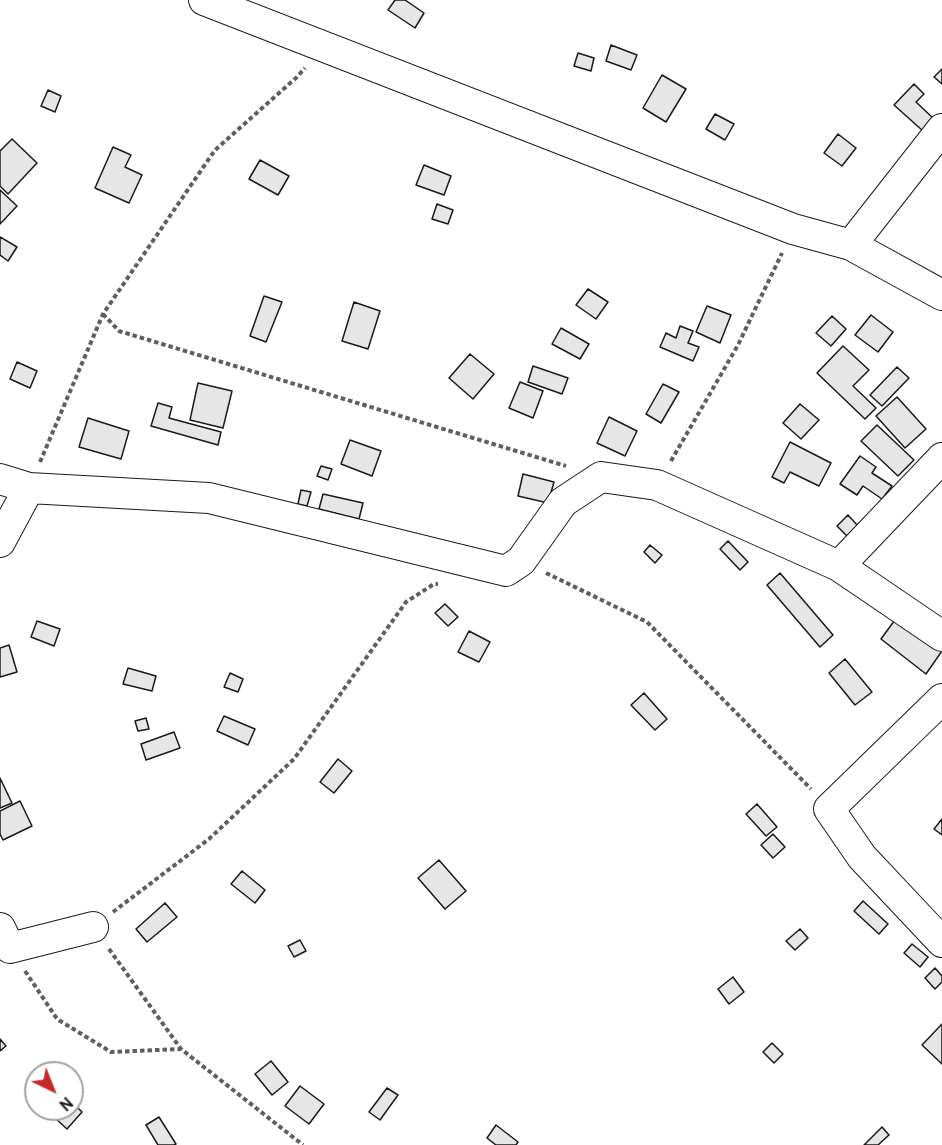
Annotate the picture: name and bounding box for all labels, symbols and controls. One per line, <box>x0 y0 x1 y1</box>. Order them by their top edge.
north arrow <box>24 1061 84 1121</box>
text: N <box>54 1091 76 1114</box>

